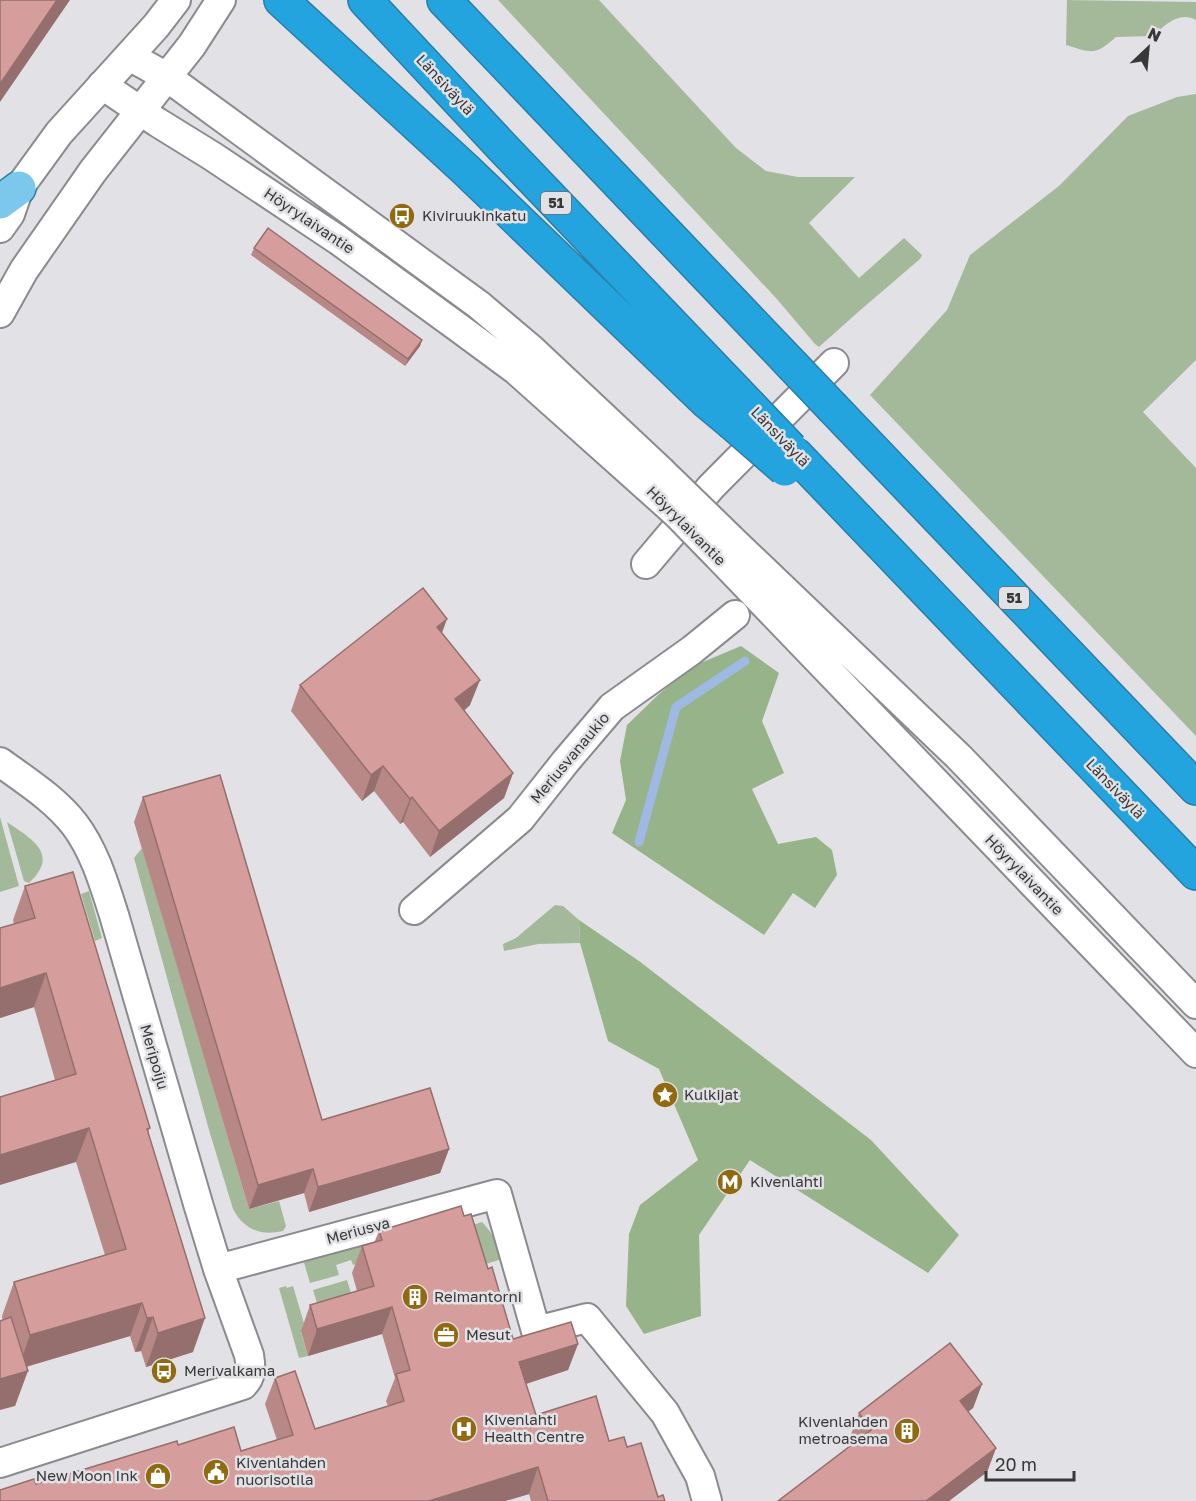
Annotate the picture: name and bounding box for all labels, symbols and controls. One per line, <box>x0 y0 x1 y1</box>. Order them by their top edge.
north arrow <box>1118 18 1178 78</box>
text: N <box>1145 23 1164 46</box>
street label: Länsiväylä <box>413 50 478 118</box>
street label: Höyrylaivantie <box>261 183 358 257</box>
road number: 51 <box>541 192 571 214</box>
bus stop icon: Kiviruukinkatu <box>387 201 417 231</box>
place label: Kiviruukinkatu <box>422 206 526 224</box>
street label: Länsiväylä <box>748 403 814 470</box>
street label: Höyrylaivantie <box>643 482 730 569</box>
road number: 51 <box>999 587 1029 609</box>
street label: Meriusvanaukio <box>526 708 613 807</box>
street label: Länsiväylä <box>1083 755 1149 822</box>
street label: Höyrylaivantie <box>982 830 1068 918</box>
street label: Meripoiju <box>137 1022 173 1091</box>
place icon: Kulkijat <box>650 1080 680 1110</box>
place label: Kulkijat <box>684 1085 739 1103</box>
metro station icon: Kivenlahti <box>715 1167 745 1197</box>
place label: Kivenlahti <box>750 1172 823 1190</box>
street label: Meriusva <box>324 1213 391 1247</box>
building icon: Reimantorni <box>400 1282 430 1312</box>
place label: Reimantorni <box>434 1287 522 1305</box>
office icon: Mesut <box>431 1320 461 1350</box>
place label: Mesut <box>466 1325 511 1343</box>
bus stop icon: Merivalkama <box>149 1356 179 1386</box>
place label: Merivalkama <box>184 1361 275 1379</box>
place label: Kivenlahti Health Centre <box>484 1410 585 1445</box>
place label: Kivenlahden metroasema <box>798 1412 888 1447</box>
hospital icon: Kivenlahti Health Centre <box>449 1414 479 1444</box>
building icon: Kivenlahden metroasema <box>892 1416 922 1446</box>
scale bar <box>986 1444 1074 1482</box>
place label: Kivenlahden nuorisotila <box>236 1453 326 1488</box>
text: 20 m <box>995 1453 1037 1475</box>
public building icon: Kivenlahden nuorisotila <box>201 1457 231 1487</box>
shop icon: New Moon Ink <box>143 1461 173 1491</box>
place label: New Moon Ink <box>36 1466 139 1484</box>

